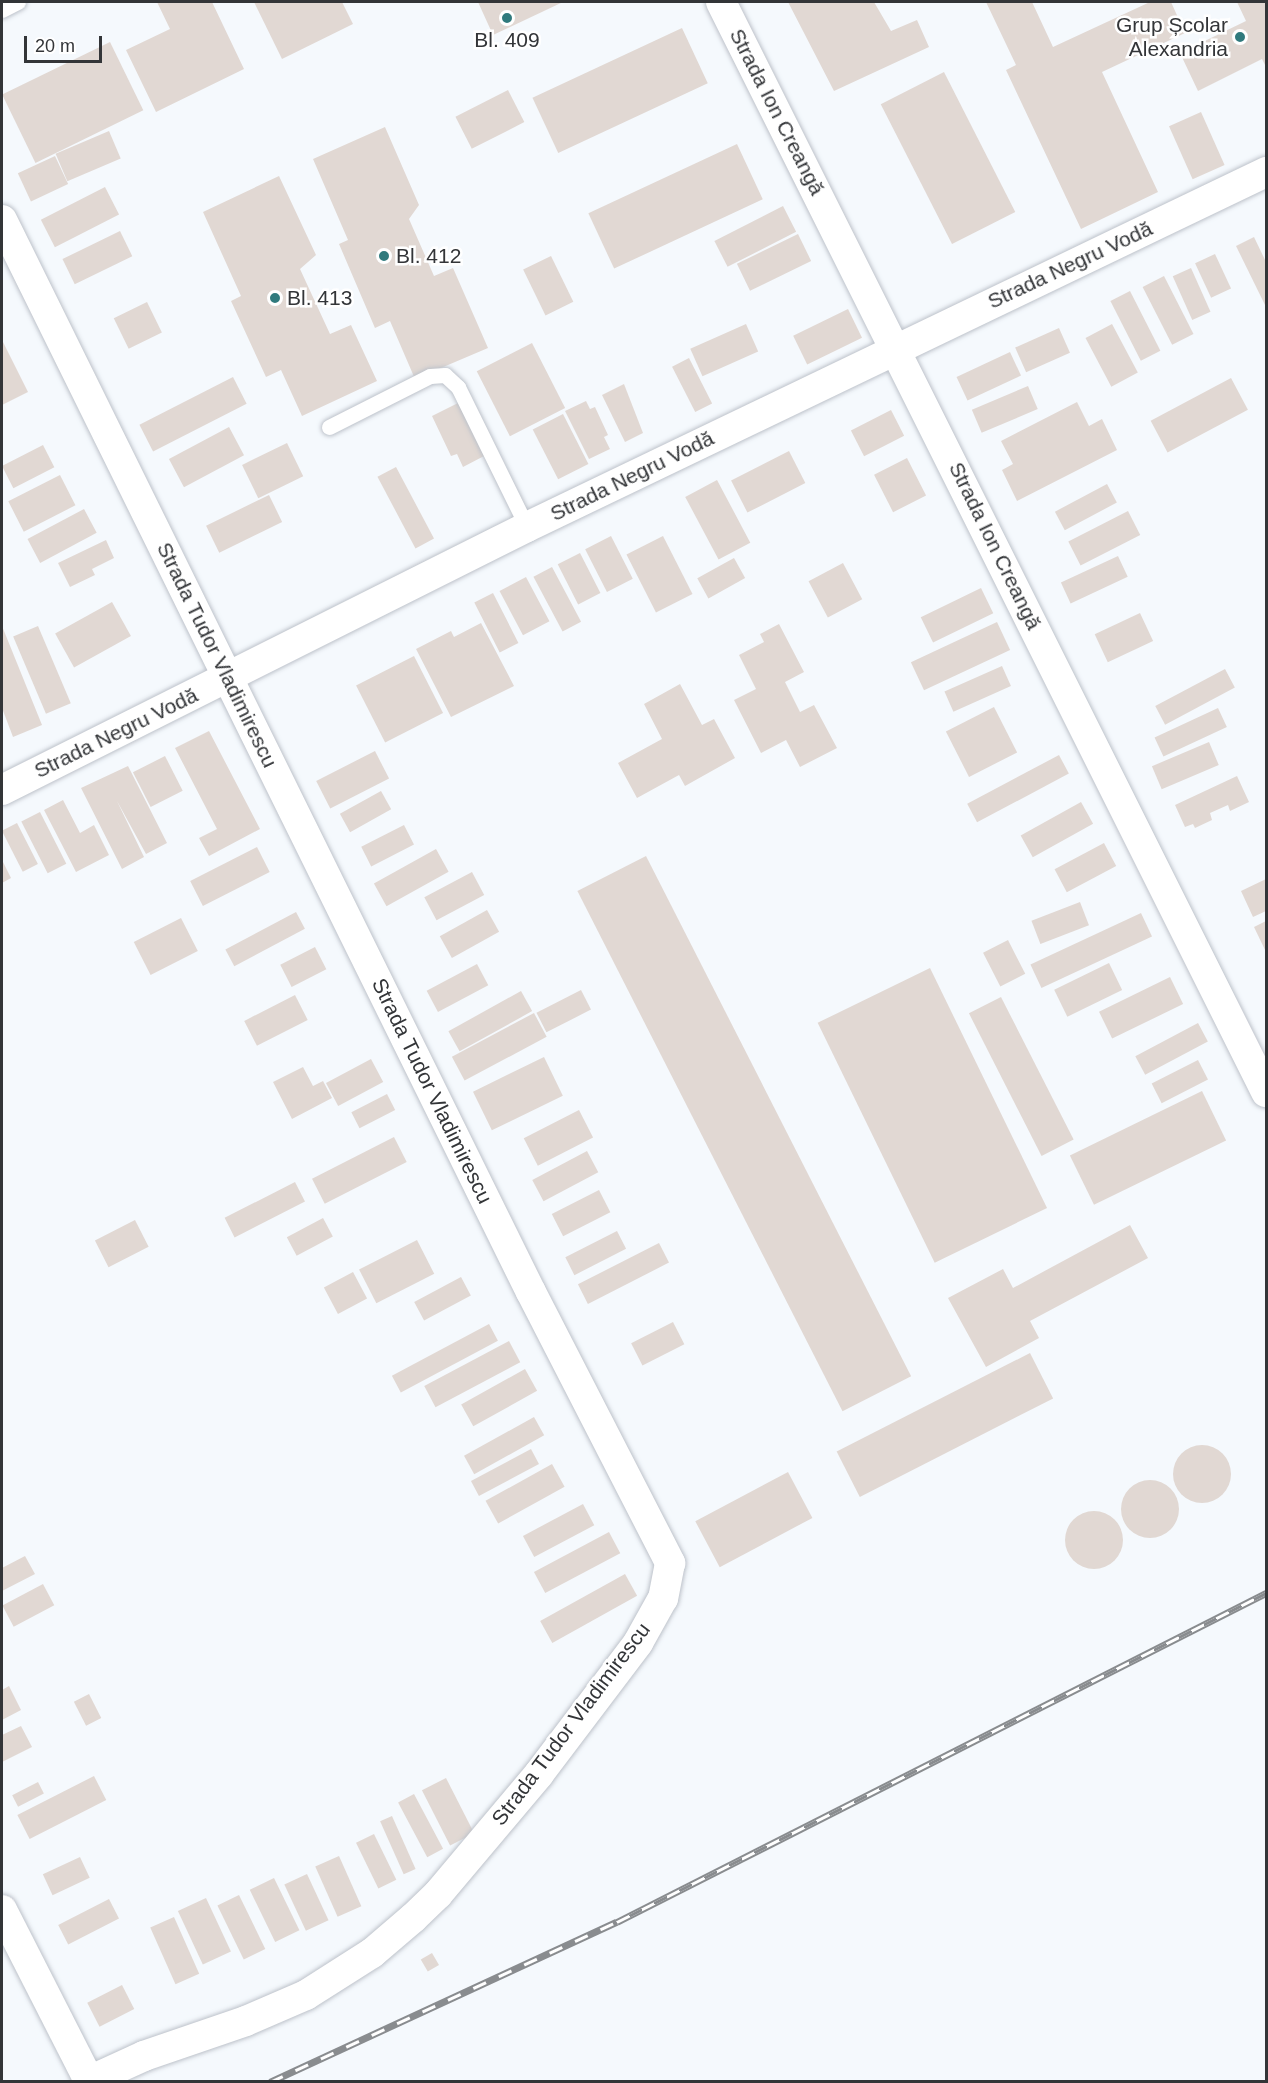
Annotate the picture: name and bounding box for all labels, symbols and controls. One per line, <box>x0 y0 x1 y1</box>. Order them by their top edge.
marker: Bl. 409 <box>500 11 514 25</box>
place label: Grup Școlar Alexandria <box>1116 12 1228 62</box>
scale bar <box>27 24 105 62</box>
street label: Strada Ion Creangă <box>724 25 830 199</box>
place label: Bl. 409 <box>474 27 540 53</box>
marker: Grup Școlar Alexandria <box>1233 30 1247 44</box>
text: 20 m <box>35 36 75 56</box>
street label: Strada Negru Vodă <box>984 216 1156 314</box>
place label: Bl. 412 <box>396 243 461 269</box>
marker: Bl. 412 <box>377 249 391 263</box>
place label: Bl. 413 <box>287 285 352 311</box>
marker: Bl. 413 <box>268 291 282 305</box>
street label: Strada Negru Vodă <box>546 426 718 526</box>
street label: Strada Ion Creangă <box>944 458 1046 634</box>
street label: Strada Tudor Vladimirescu <box>151 538 283 772</box>
street label: Strada Negru Vodă <box>30 683 202 783</box>
street label: Strada Tudor Vladimirescu <box>366 974 498 1208</box>
street label: Strada Tudor Vladimirescu <box>486 1617 656 1831</box>

